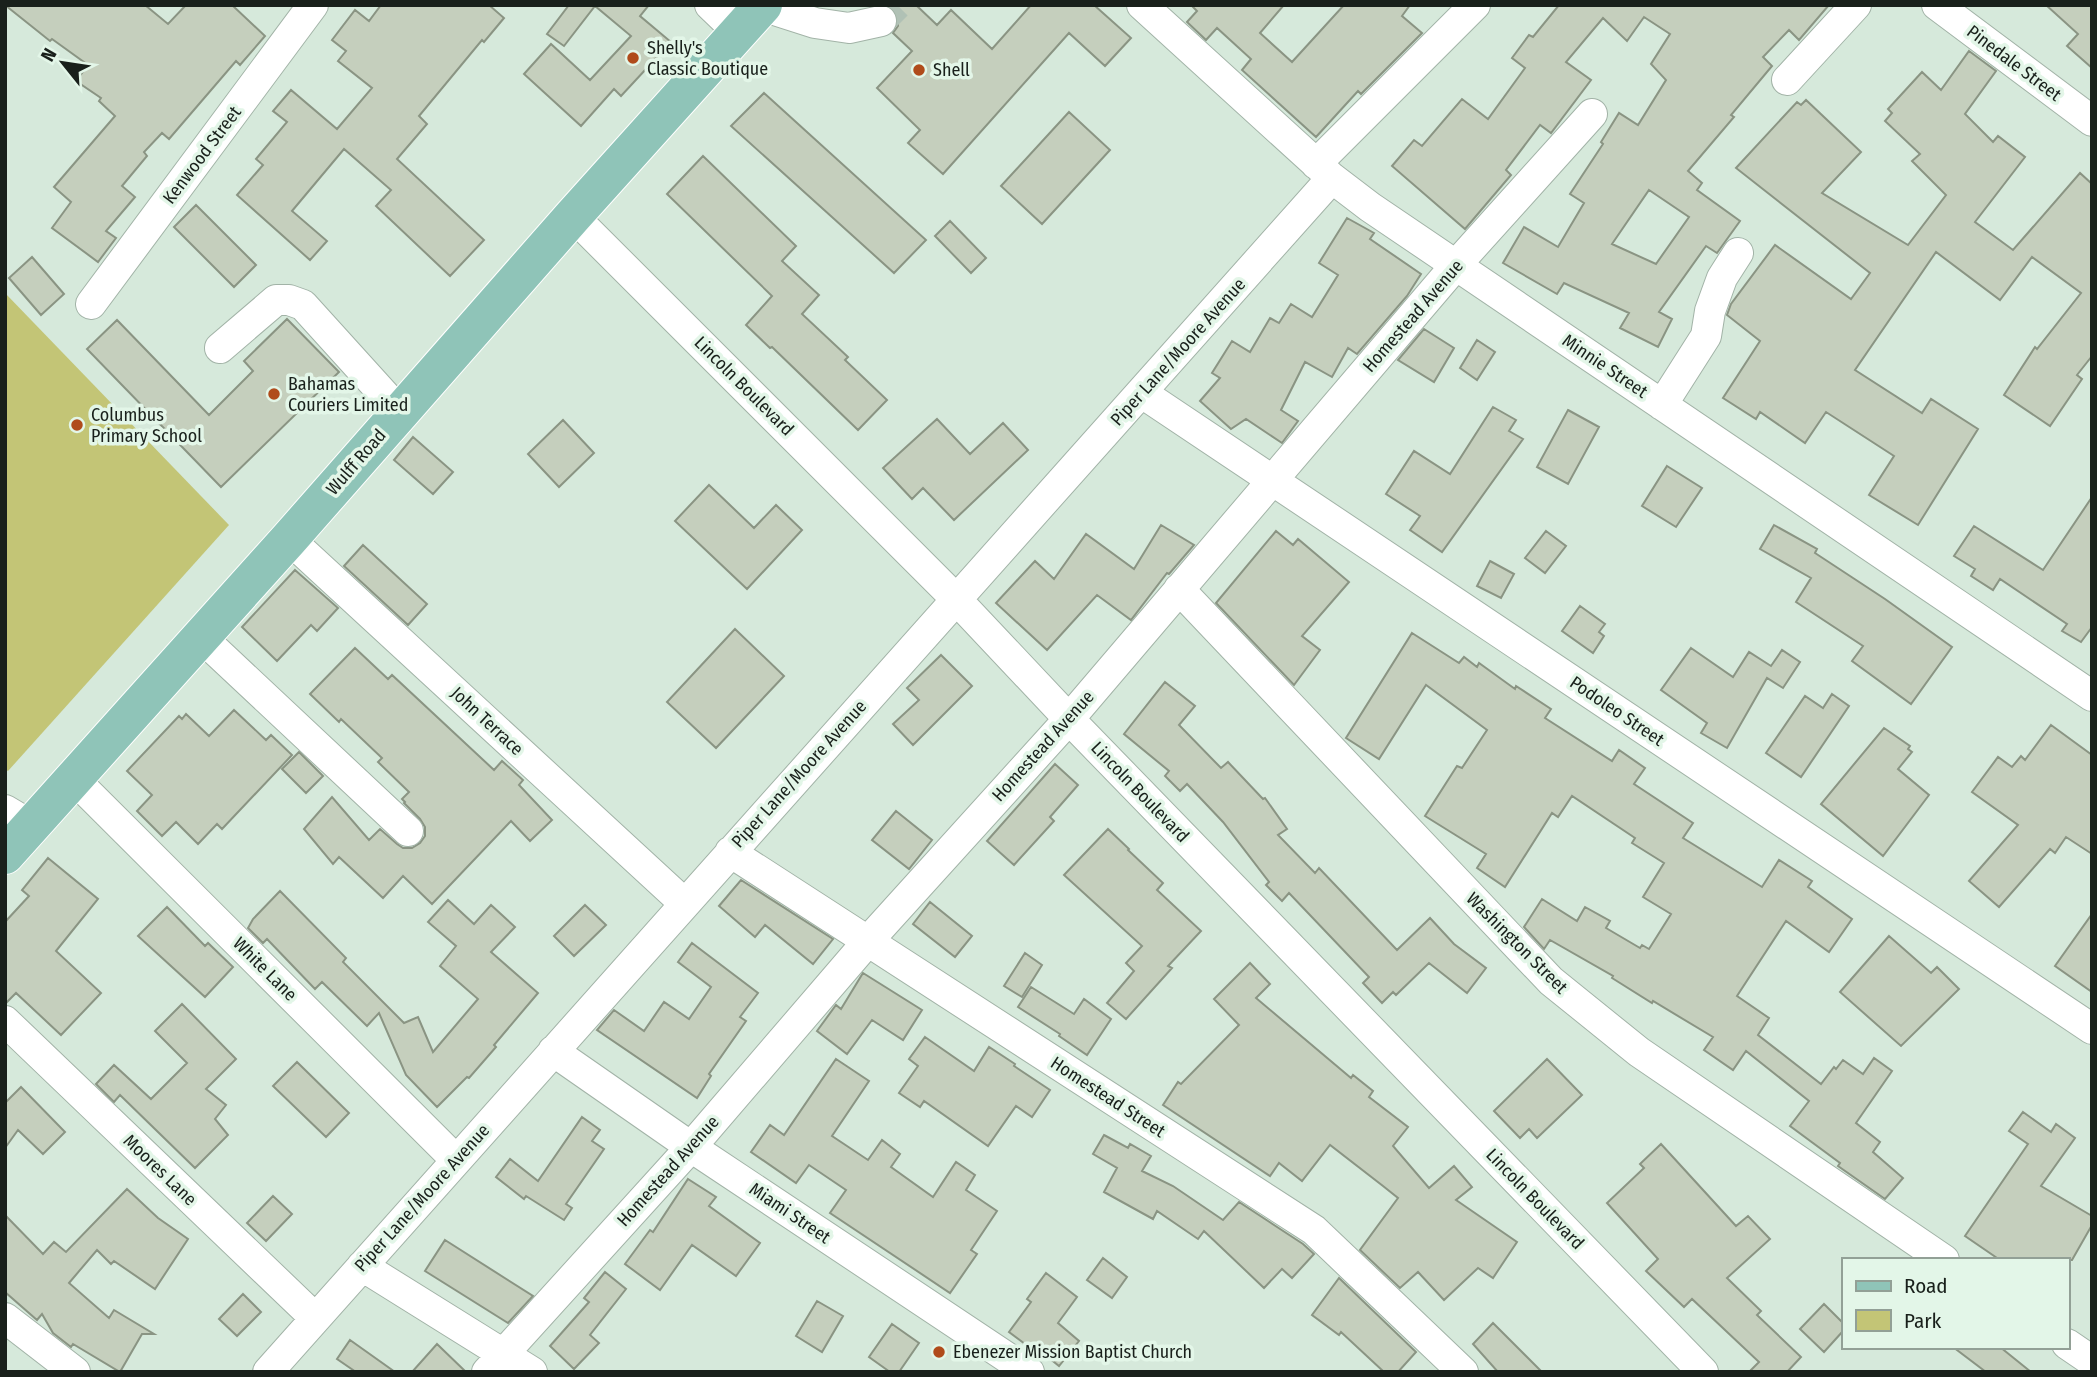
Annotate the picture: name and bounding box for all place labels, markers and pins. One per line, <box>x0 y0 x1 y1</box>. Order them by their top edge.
place label: Shelly's Classic Boutique <box>647 37 768 80</box>
marker: Shelly's Classic Boutique <box>625 50 641 66</box>
place label: Shell <box>933 59 970 81</box>
marker: Shell <box>911 62 927 78</box>
place label: Bahamas Couriers Limited <box>288 373 408 416</box>
marker: Bahamas Couriers Limited <box>266 386 282 402</box>
place label: Columbus Primary School <box>91 404 202 447</box>
marker: Columbus Primary School <box>69 417 85 433</box>
place label: Ebenezer Mission Baptist Church <box>953 1341 1192 1363</box>
marker: Ebenezer Mission Baptist Church <box>931 1344 947 1360</box>

